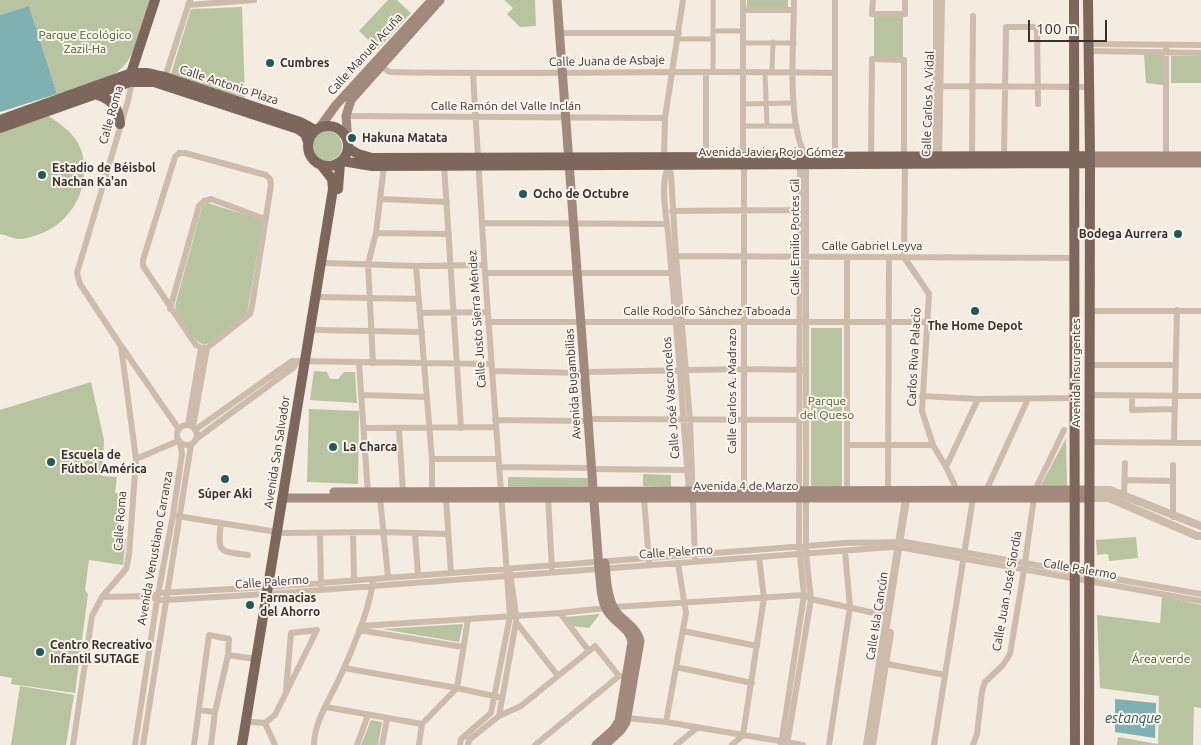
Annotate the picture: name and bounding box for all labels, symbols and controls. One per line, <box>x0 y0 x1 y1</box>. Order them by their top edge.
street label: Calle Manuel Acuña <box>324 10 406 98</box>
scale bar <box>1031 10 1110 42</box>
text: 100 m <box>1036 20 1078 37</box>
park label: Parque Ecológico Zazil-Ha <box>39 28 131 56</box>
street label: Calle Carlos A. Vidal <box>919 51 937 157</box>
street label: Calle Juana de Asbaje <box>549 53 665 69</box>
place label: Cumbres <box>280 56 329 70</box>
marker: Cumbres <box>264 57 276 69</box>
street label: Calle Antonio Plaza <box>178 62 280 108</box>
street label: Calle Roma <box>96 84 126 146</box>
street label: Calle Ramón del Valle Inclán <box>431 99 581 113</box>
place label: Hakuna Matata <box>362 131 447 145</box>
marker: Hakuna Matata <box>346 132 358 144</box>
street label: Avenida Javier Rojo Gómez <box>698 145 844 159</box>
place label: Estadio de Béisbol Nachan Ka'an <box>52 161 156 189</box>
marker: Estadio de Béisbol Nachan Ka'an <box>36 169 48 181</box>
street label: Calle Emilio Portes Gil <box>788 179 802 295</box>
place label: Ocho de Octubre <box>533 187 629 201</box>
marker: Ocho de Octubre <box>517 188 529 200</box>
place label: Bodega Aurrera <box>1079 227 1168 241</box>
marker: Bodega Aurrera <box>1172 228 1184 240</box>
street label: Calle Gabriel Leyva <box>821 239 923 253</box>
street label: Calle Justo Sierra Méndez <box>465 249 489 389</box>
street label: Calle Rodolfo Sánchez Taboada <box>623 304 791 318</box>
marker: The Home Depot <box>969 305 981 317</box>
street label: Carlos Riva Palacio <box>904 307 924 407</box>
street label: Avenida Insurgentes <box>1069 318 1083 428</box>
place label: The Home Depot <box>927 319 1023 333</box>
street label: Avenida Bugambilias <box>562 328 584 440</box>
street label: Calle Carlos A. Madrazo <box>725 328 739 454</box>
street label: Calle José Vasconcelos <box>660 336 682 460</box>
park label: Parque del Queso <box>800 394 854 422</box>
street label: Avenida San Salvador <box>261 395 293 509</box>
place label: La Charca <box>343 440 397 454</box>
marker: La Charca <box>327 441 339 453</box>
place label: Escuela de Fútbol América <box>61 448 147 476</box>
marker: Escuela de Fútbol América <box>45 456 57 468</box>
street label: Avenida Venustiano Carranza <box>134 470 176 626</box>
marker: Súper Aki <box>219 473 231 485</box>
street label: Avenida 4 de Marzo <box>693 479 799 493</box>
place label: Súper Aki <box>198 487 252 501</box>
street label: Calle Roma <box>111 490 129 552</box>
street label: Calle Juan José Siordia <box>989 530 1025 652</box>
street label: Calle Palermo <box>639 542 713 562</box>
street label: Calle Palermo <box>1042 555 1118 583</box>
street label: Calle Isla Cancún <box>863 571 891 661</box>
street label: Calle Palermo <box>235 572 309 592</box>
place label: Farmacias del Ahorro <box>260 591 320 619</box>
marker: Farmacias del Ahorro <box>244 599 256 611</box>
place label: Centro Recreativo Infantil SUTAGE <box>50 638 152 666</box>
marker: Centro Recreativo Infantil SUTAGE <box>34 646 46 658</box>
park label: Área verde <box>1132 652 1190 666</box>
water label: estanque <box>1105 710 1161 726</box>

